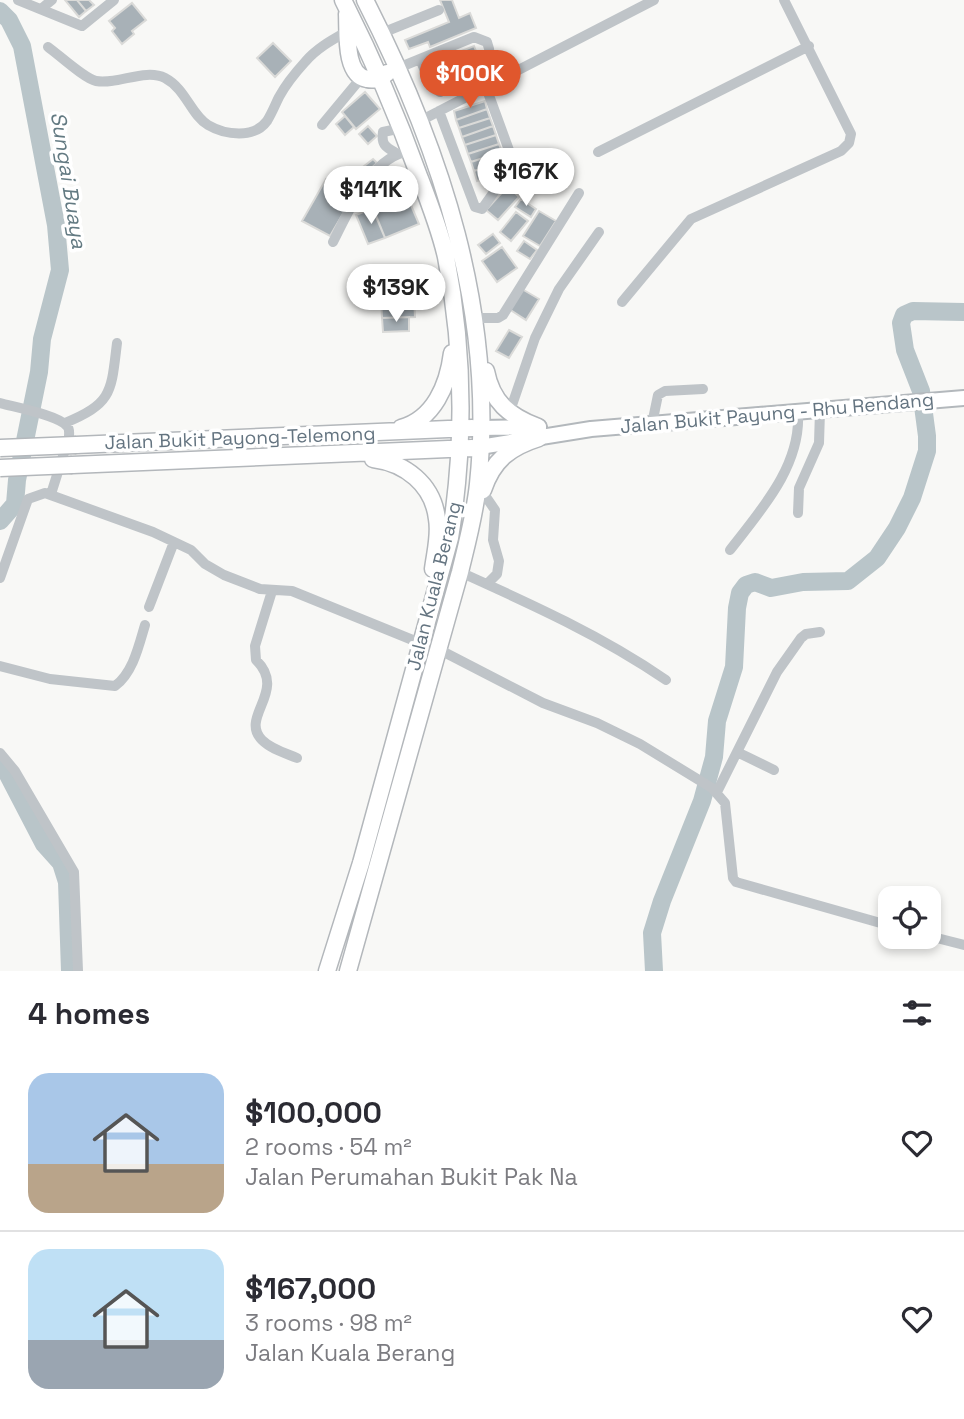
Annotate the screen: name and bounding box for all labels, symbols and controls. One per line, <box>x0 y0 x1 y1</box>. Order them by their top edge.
pin: $100K <box>421 50 519 110</box>
text: $100K <box>436 58 504 88</box>
water label: Sungai Buaya <box>45 110 93 251</box>
pin: $167K <box>477 148 575 208</box>
text: $167K <box>493 156 559 186</box>
pin: $141K <box>322 166 420 226</box>
text: $141K <box>340 174 402 204</box>
pin: $139K <box>347 264 445 324</box>
text: $139K <box>363 272 429 302</box>
street label: Jalan Bukit Payung - Rhu Rendang <box>619 387 935 439</box>
street label: Jalan Bukit Payong-Telemong <box>104 421 376 455</box>
street label: Jalan Kuala Berang <box>401 499 467 673</box>
map controls <box>878 886 941 949</box>
button: locate <box>878 886 941 949</box>
text: 4 homes <box>28 994 150 1033</box>
icon: filters <box>898 994 936 1032</box>
text: $100,000 <box>245 1093 382 1132</box>
icon: home <box>84 1101 168 1185</box>
icon: heart <box>898 1124 936 1162</box>
text: 2 rooms · 54 m² <box>245 1132 412 1162</box>
text: Jalan Perumahan Bukit Pak Na <box>245 1162 578 1192</box>
text: $167,000 <box>245 1269 376 1308</box>
icon: home <box>84 1277 168 1361</box>
icon: heart <box>898 1300 936 1338</box>
text: 3 rooms · 98 m² <box>245 1308 412 1338</box>
text: Jalan Kuala Berang <box>245 1338 455 1368</box>

